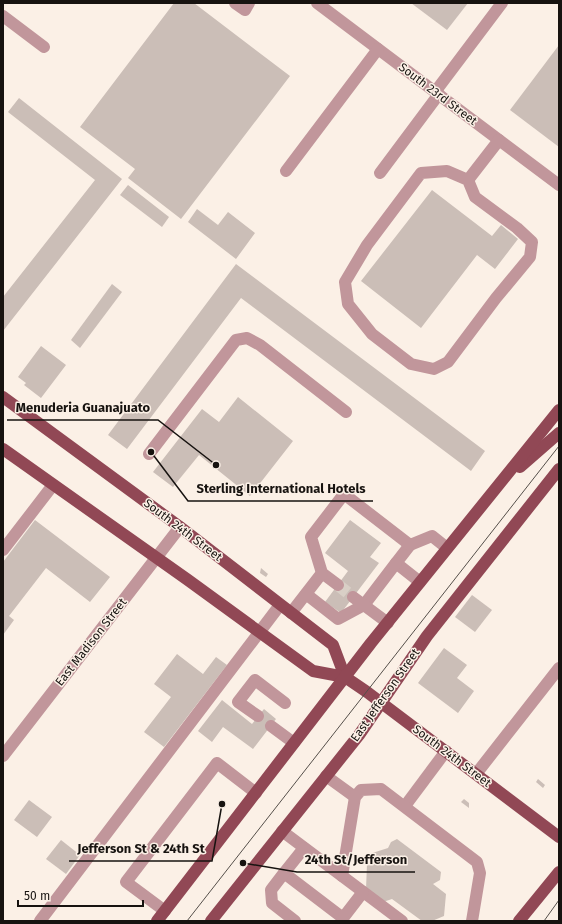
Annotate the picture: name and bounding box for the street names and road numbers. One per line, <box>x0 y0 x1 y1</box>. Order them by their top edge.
street label: South 23rd Street <box>396 60 480 128</box>
street label: South 24th Street <box>141 496 225 564</box>
street label: East Madison Street <box>52 595 130 689</box>
street label: East Jefferson Street <box>348 645 423 744</box>
street label: South 24th Street <box>410 722 494 790</box>

